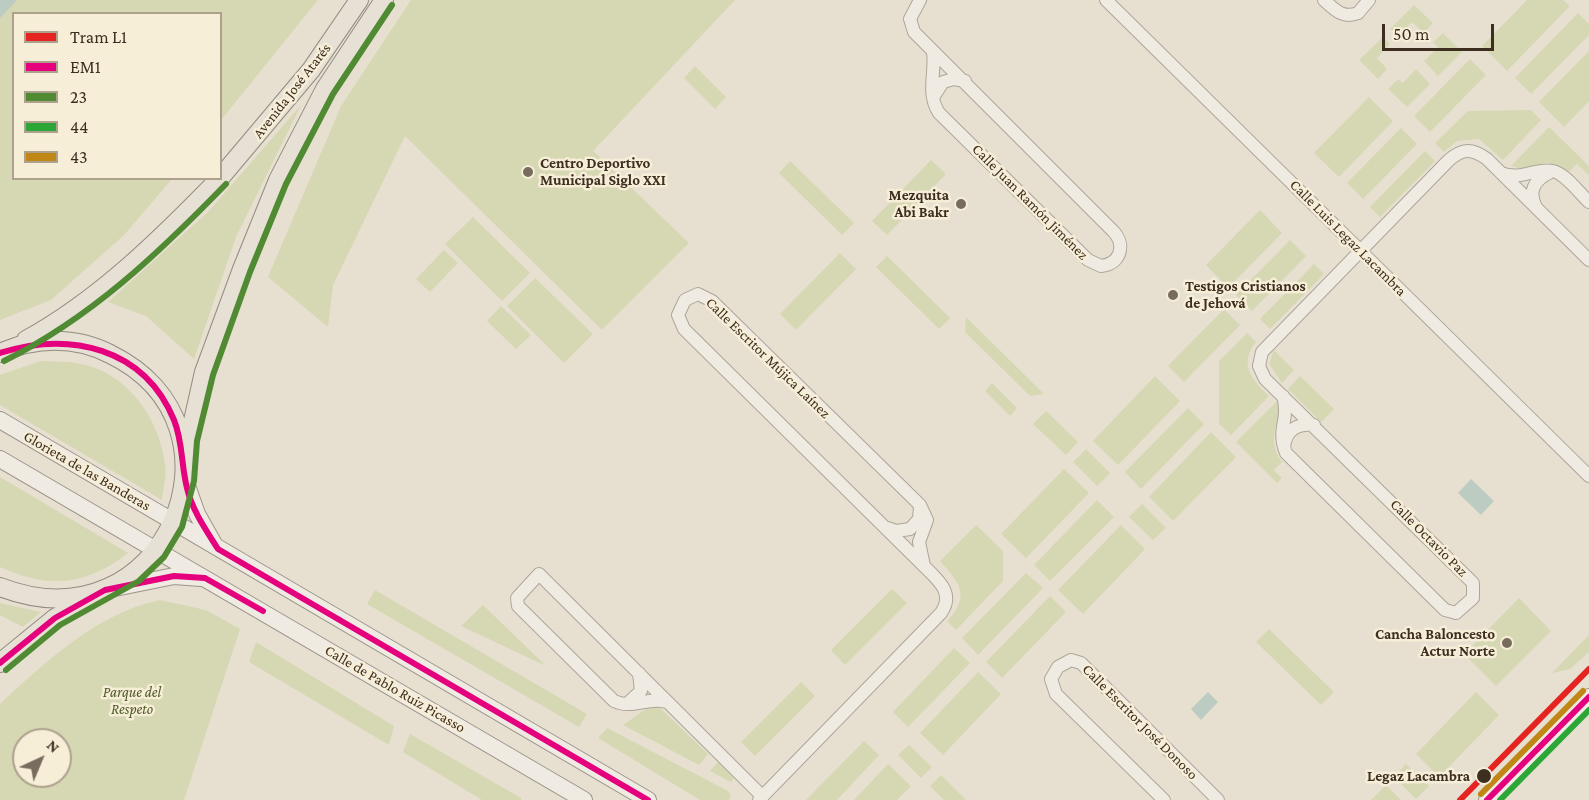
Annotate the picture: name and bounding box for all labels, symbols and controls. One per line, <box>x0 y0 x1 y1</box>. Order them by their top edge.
legend <box>12 12 222 180</box>
scale bar <box>1385 12 1498 50</box>
text: 50 m <box>1393 24 1430 44</box>
text: Tram L1 <box>70 27 127 47</box>
street label: Avenida José Atarés <box>249 40 335 142</box>
text: EM1 <box>70 57 101 77</box>
text: 23 <box>70 87 87 107</box>
text: 44 <box>70 117 88 137</box>
street label: Calle Juan Ramón Jiménez <box>968 140 1092 264</box>
text: 43 <box>70 147 88 167</box>
place label: Centro Deportivo Municipal Siglo XXI <box>540 154 666 189</box>
marker: Centro Deportivo Municipal Siglo XXI <box>521 165 535 179</box>
street label: Calle Luis Legaz Lacambra <box>1286 176 1410 300</box>
place label: Mezquita Abi Bakr <box>889 186 949 221</box>
marker: Mezquita Abi Bakr <box>954 197 968 211</box>
place label: Testigos Cristianos de Jehová <box>1185 277 1306 312</box>
marker: Testigos Cristianos de Jehová <box>1166 288 1180 302</box>
street label: Calle Escritor Mújica Laínez <box>702 294 834 422</box>
street label: Glorieta de las Banderas <box>20 427 154 515</box>
street label: Calle Octavio Paz <box>1386 495 1472 581</box>
place label: Cancha Baloncesto Actur Norte <box>1375 625 1495 660</box>
marker: Cancha Baloncesto Actur Norte <box>1500 636 1514 650</box>
street label: Calle de Pablo Ruiz Picasso <box>321 641 469 737</box>
street label: Calle Escritor José Donoso <box>1078 660 1202 784</box>
park label: Parque del Respeto <box>103 683 161 718</box>
north arrow <box>12 728 72 788</box>
text: N <box>44 736 63 756</box>
place label: Legaz Lacambra <box>1367 767 1470 785</box>
marker: Legaz Lacambra <box>1475 767 1493 785</box>

